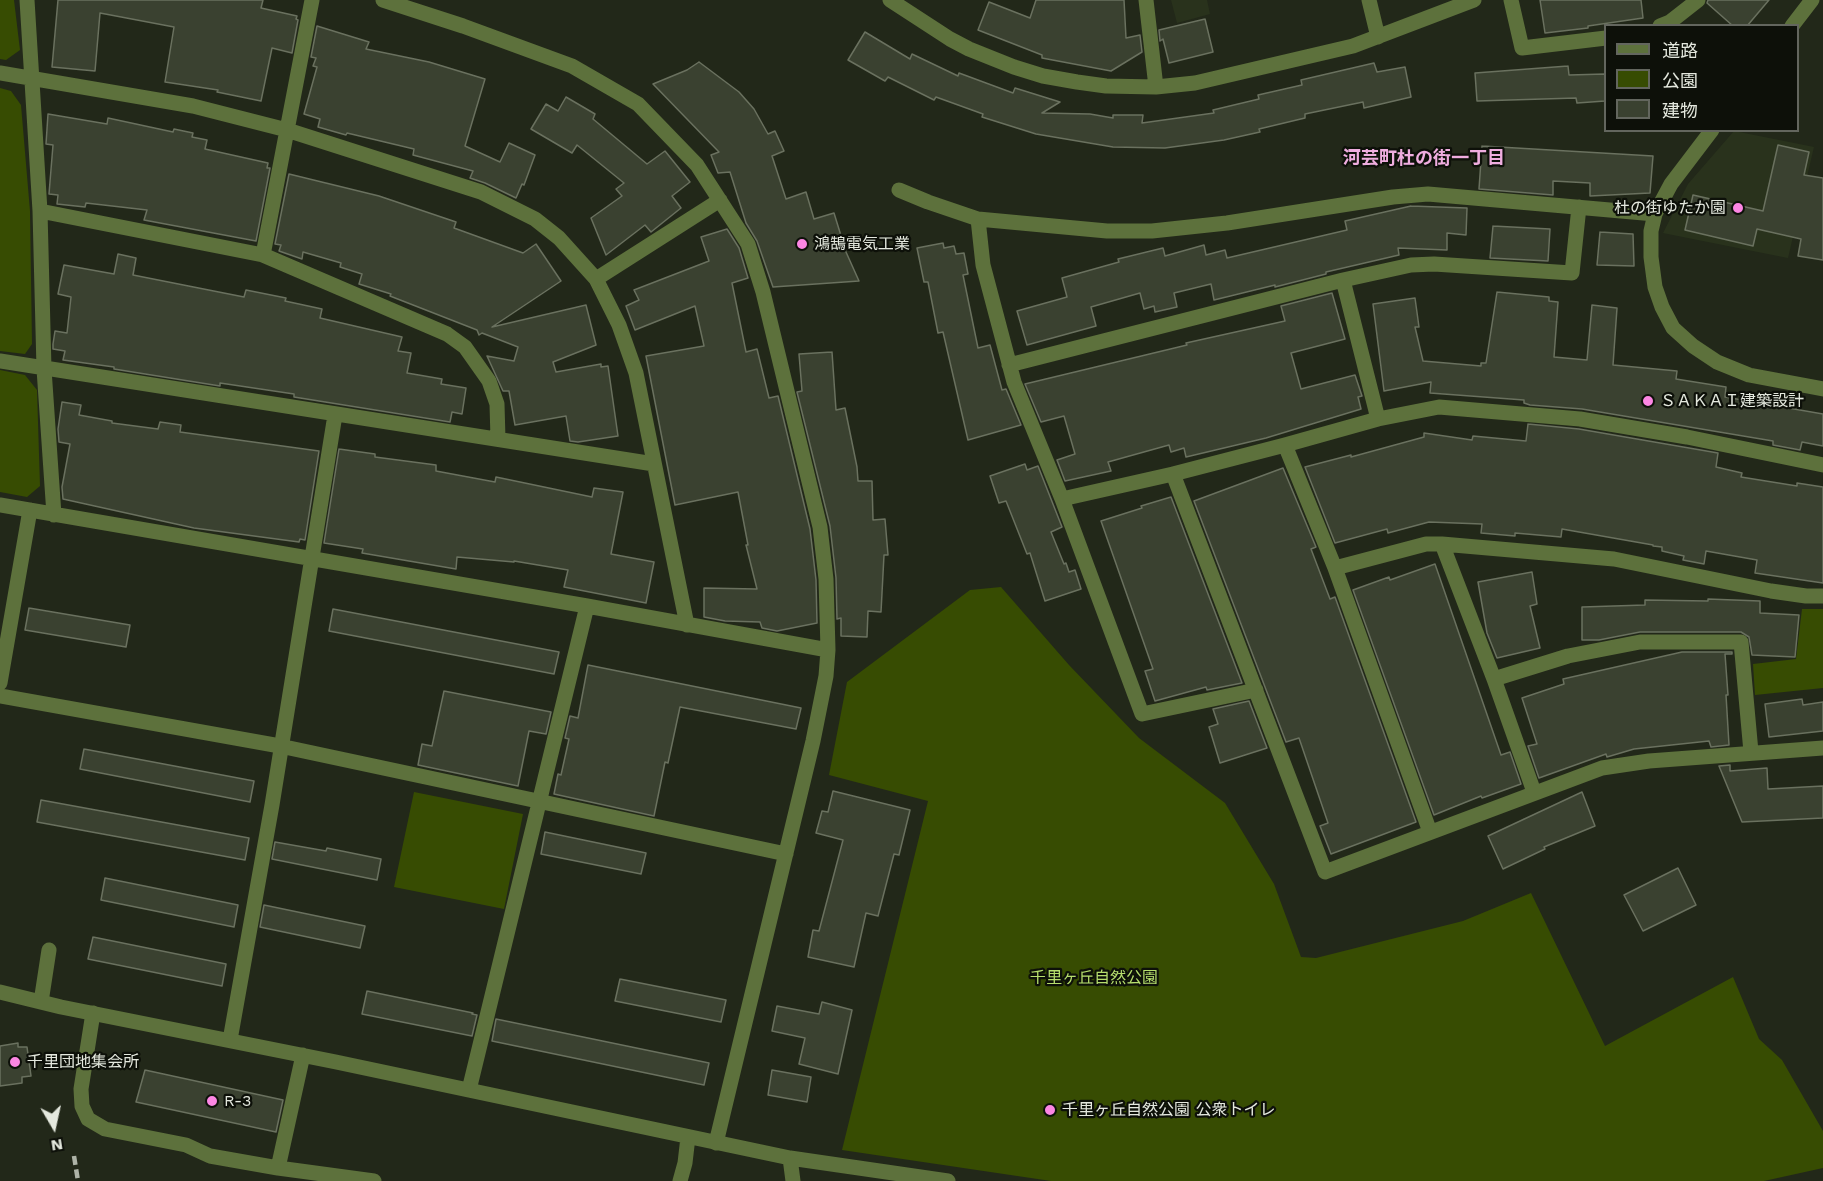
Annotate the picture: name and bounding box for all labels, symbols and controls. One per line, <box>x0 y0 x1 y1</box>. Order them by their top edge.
legend <box>1604 24 1799 132</box>
text: 道路 <box>1662 40 1698 61</box>
text: 公園 <box>1662 70 1698 91</box>
text: 建物 <box>1662 100 1698 121</box>
district label: 河芸町杜の街一丁目 <box>1343 148 1505 170</box>
place label: 杜の街ゆたか園 <box>1614 198 1726 218</box>
marker: 杜の街ゆたか園 <box>1731 201 1745 215</box>
place label: 鴻鵠電気工業 <box>814 234 910 254</box>
marker: 鴻鵠電気工業 <box>795 237 809 251</box>
place label: ＳＡＫＡＩ建築設計 <box>1660 391 1804 411</box>
marker: ＳＡＫＡＩ建築設計 <box>1641 394 1655 408</box>
park label: 千里ヶ丘自然公園 <box>1030 968 1158 988</box>
place label: 千里団地集会所 <box>27 1052 139 1072</box>
marker: 千里団地集会所 <box>8 1055 22 1069</box>
place label: R-3 <box>224 1091 251 1111</box>
marker: R-3 <box>205 1094 219 1108</box>
north arrow <box>24 1097 84 1157</box>
place label: 千里ヶ丘自然公園 公衆トイレ <box>1062 1100 1275 1120</box>
marker: 千里ヶ丘自然公園 公衆トイレ <box>1043 1103 1057 1117</box>
text: N <box>50 1135 64 1156</box>

